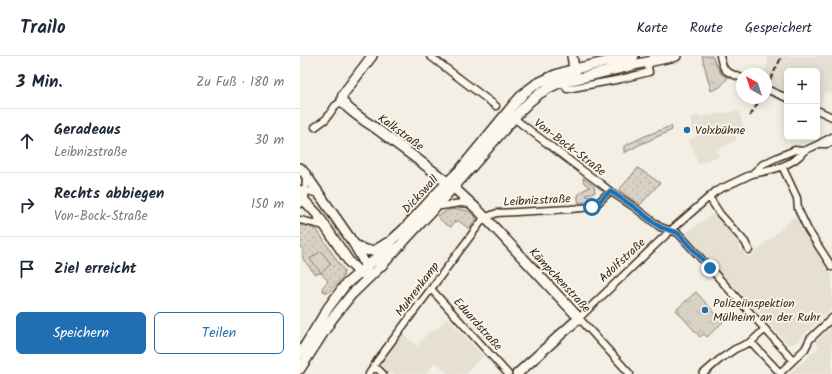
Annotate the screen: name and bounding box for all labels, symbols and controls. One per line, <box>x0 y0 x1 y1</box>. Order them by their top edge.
text: Trailo <box>20 13 66 43</box>
text: Karte <box>637 17 668 39</box>
text: Route <box>690 17 723 39</box>
text: Gespeichert <box>745 17 812 39</box>
north arrow <box>736 68 772 104</box>
map controls <box>784 68 820 140</box>
button: + <box>784 68 820 104</box>
text: 3 Min. <box>16 69 63 96</box>
text: Zu Fuß · 180 m <box>196 72 284 93</box>
button: − <box>784 104 820 140</box>
street label: Kalkstraße <box>374 109 428 156</box>
street label: Von-Bock-Straße <box>530 114 610 181</box>
text: Geradeaus <box>54 118 121 142</box>
place label: Volxbühne <box>695 121 746 140</box>
marker: Volxbühne <box>682 125 692 135</box>
icon: ahead <box>16 130 38 152</box>
text: 30 m <box>255 130 284 151</box>
text: Leibnizstraße <box>54 142 127 163</box>
street label: Dickswall <box>398 171 443 218</box>
text: Rechts abbiegen <box>54 182 164 206</box>
street label: Leibnizstraße <box>503 189 572 212</box>
icon: right <box>16 194 38 216</box>
text: 150 m <box>251 194 284 215</box>
route start <box>583 198 601 216</box>
text: Von-Bock-Straße <box>54 206 148 227</box>
street label: Adolfstraße <box>595 233 650 287</box>
street label: Kämpchenstraße <box>524 243 595 318</box>
text: Ziel erreicht <box>54 257 137 281</box>
icon: arrive <box>16 258 38 280</box>
street label: Muhrenkamp <box>391 258 444 321</box>
route end <box>701 259 719 277</box>
street label: Eduardstraße <box>448 293 507 356</box>
place label: Polizeiinspektion Mülheim an der Ruhr <box>713 294 821 327</box>
marker: Polizeiinspektion Mülheim an der Ruhr <box>700 305 710 315</box>
button: Speichern <box>16 312 146 354</box>
button: Teilen <box>154 312 284 354</box>

